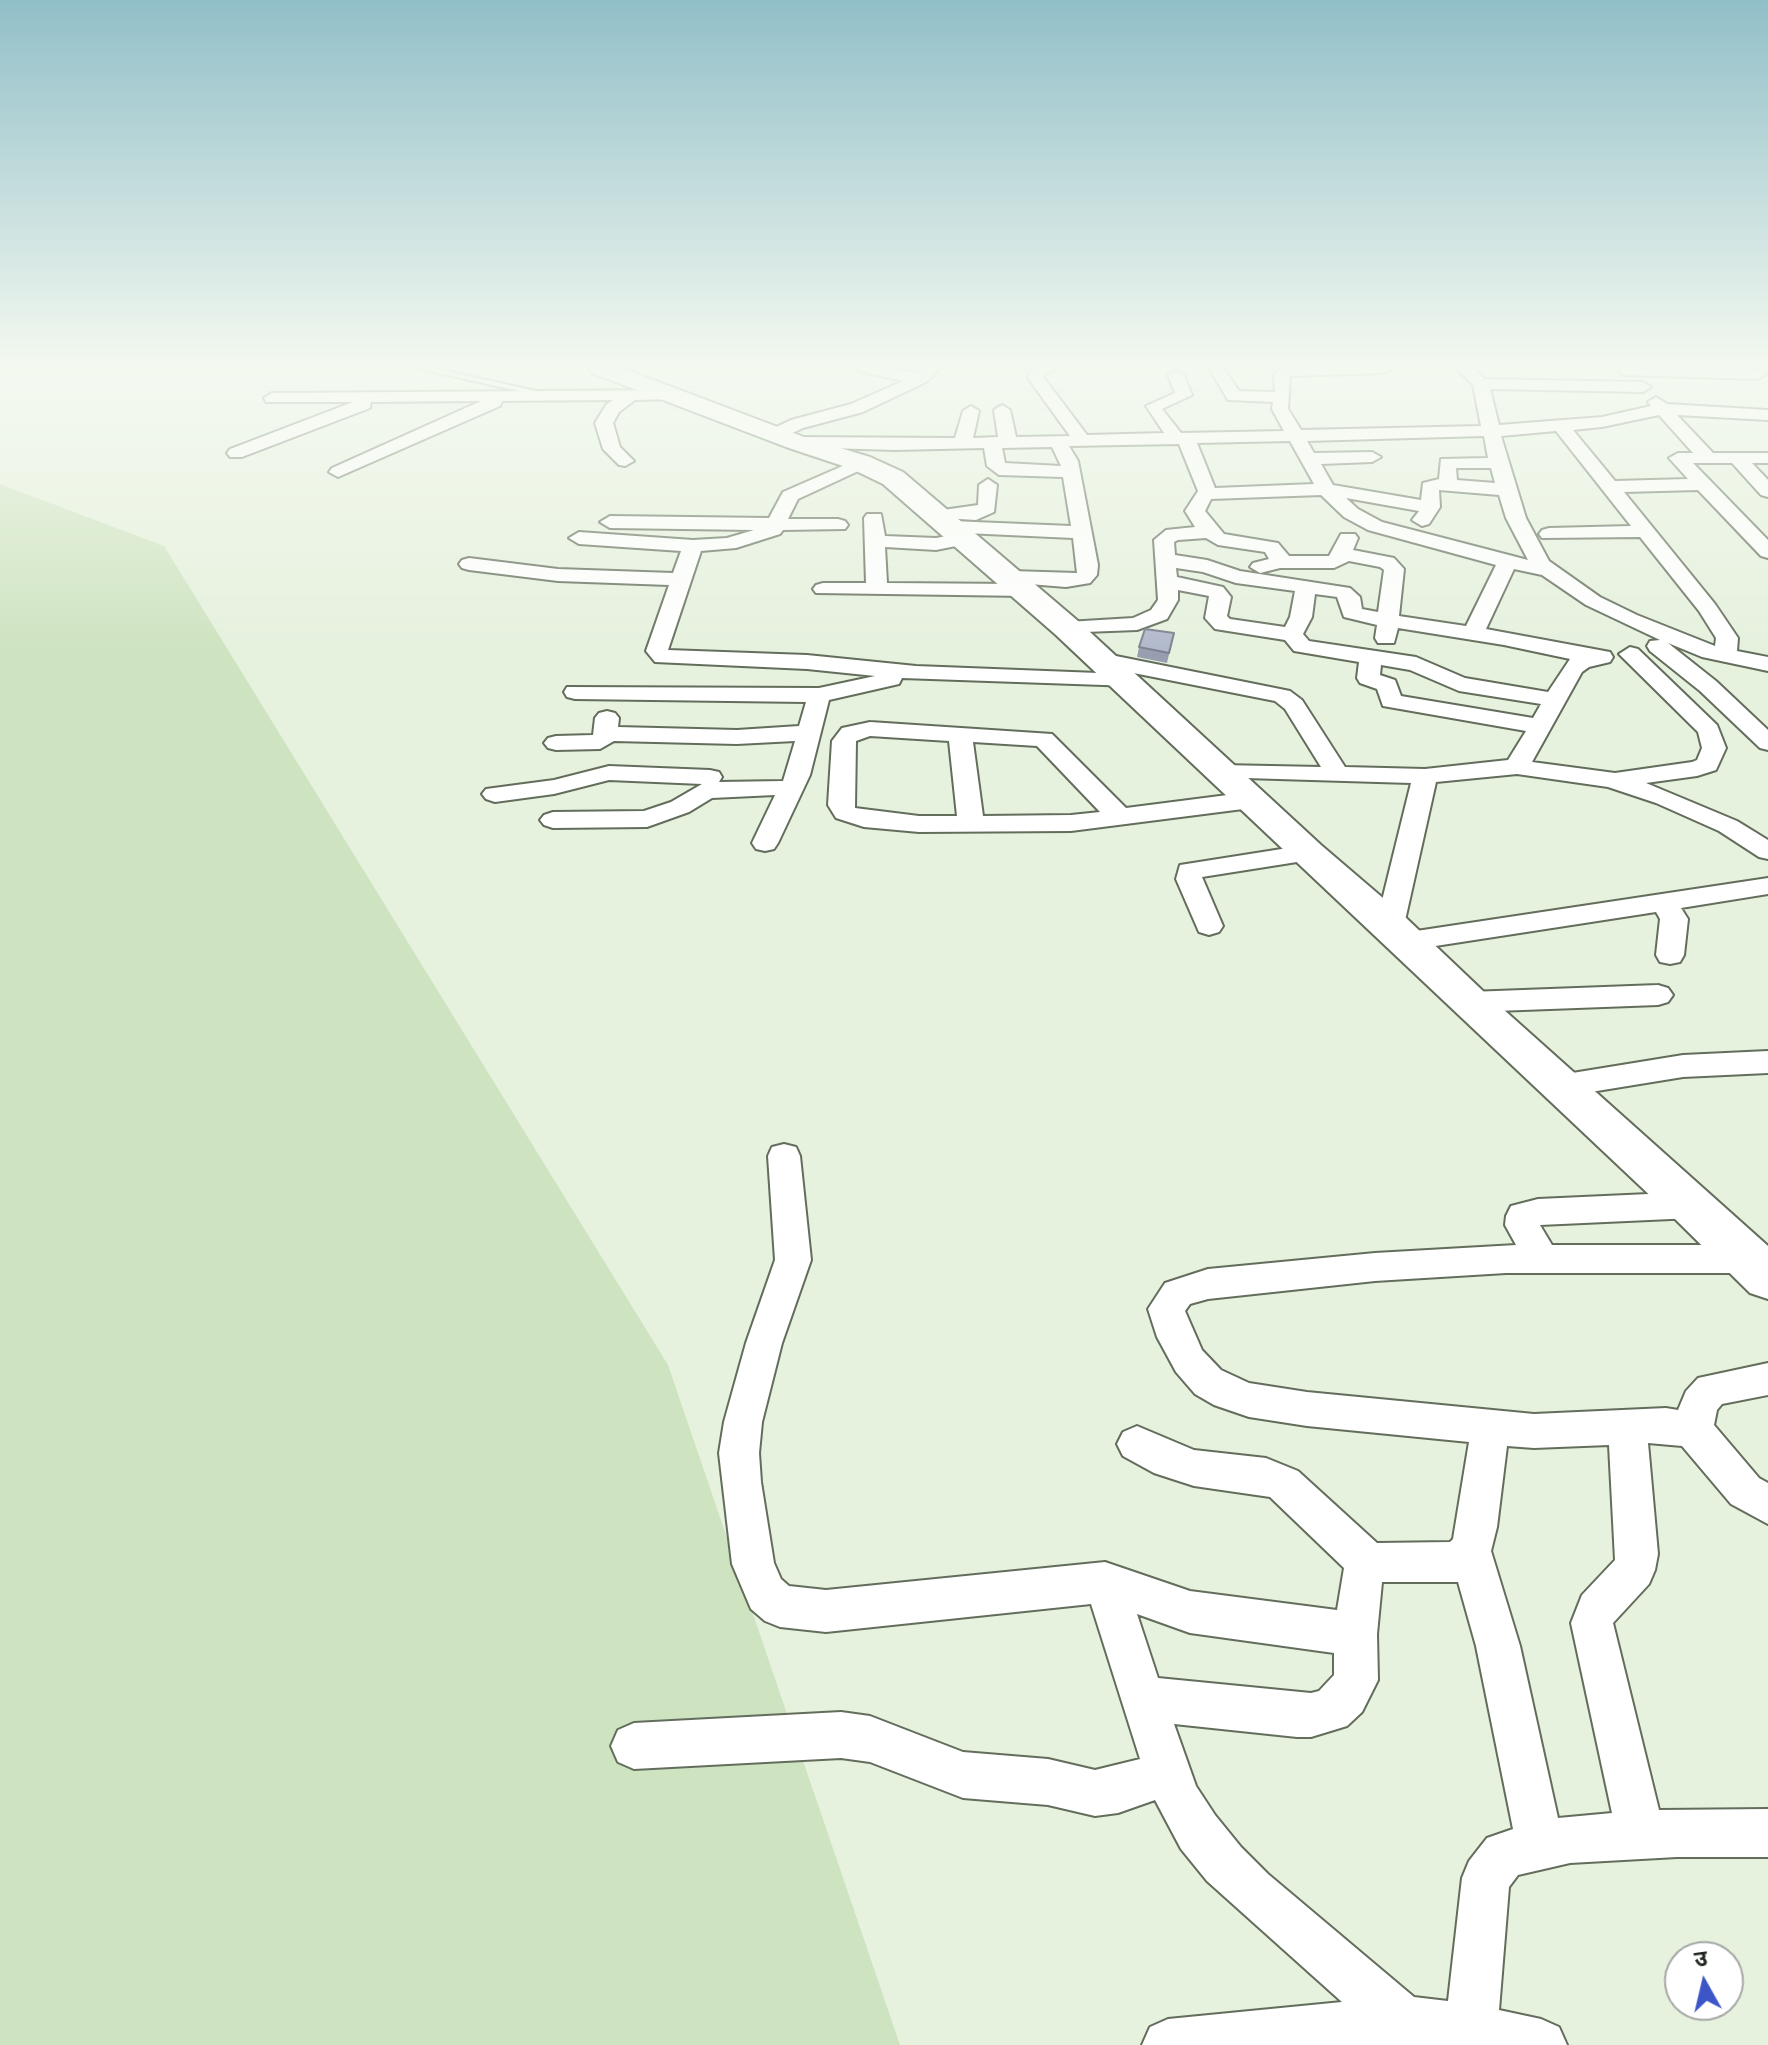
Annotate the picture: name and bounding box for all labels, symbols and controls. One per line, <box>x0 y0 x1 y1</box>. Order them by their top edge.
north arrow <box>1664 1941 1744 2021</box>
text: उ <box>1693 1944 1709 1973</box>

